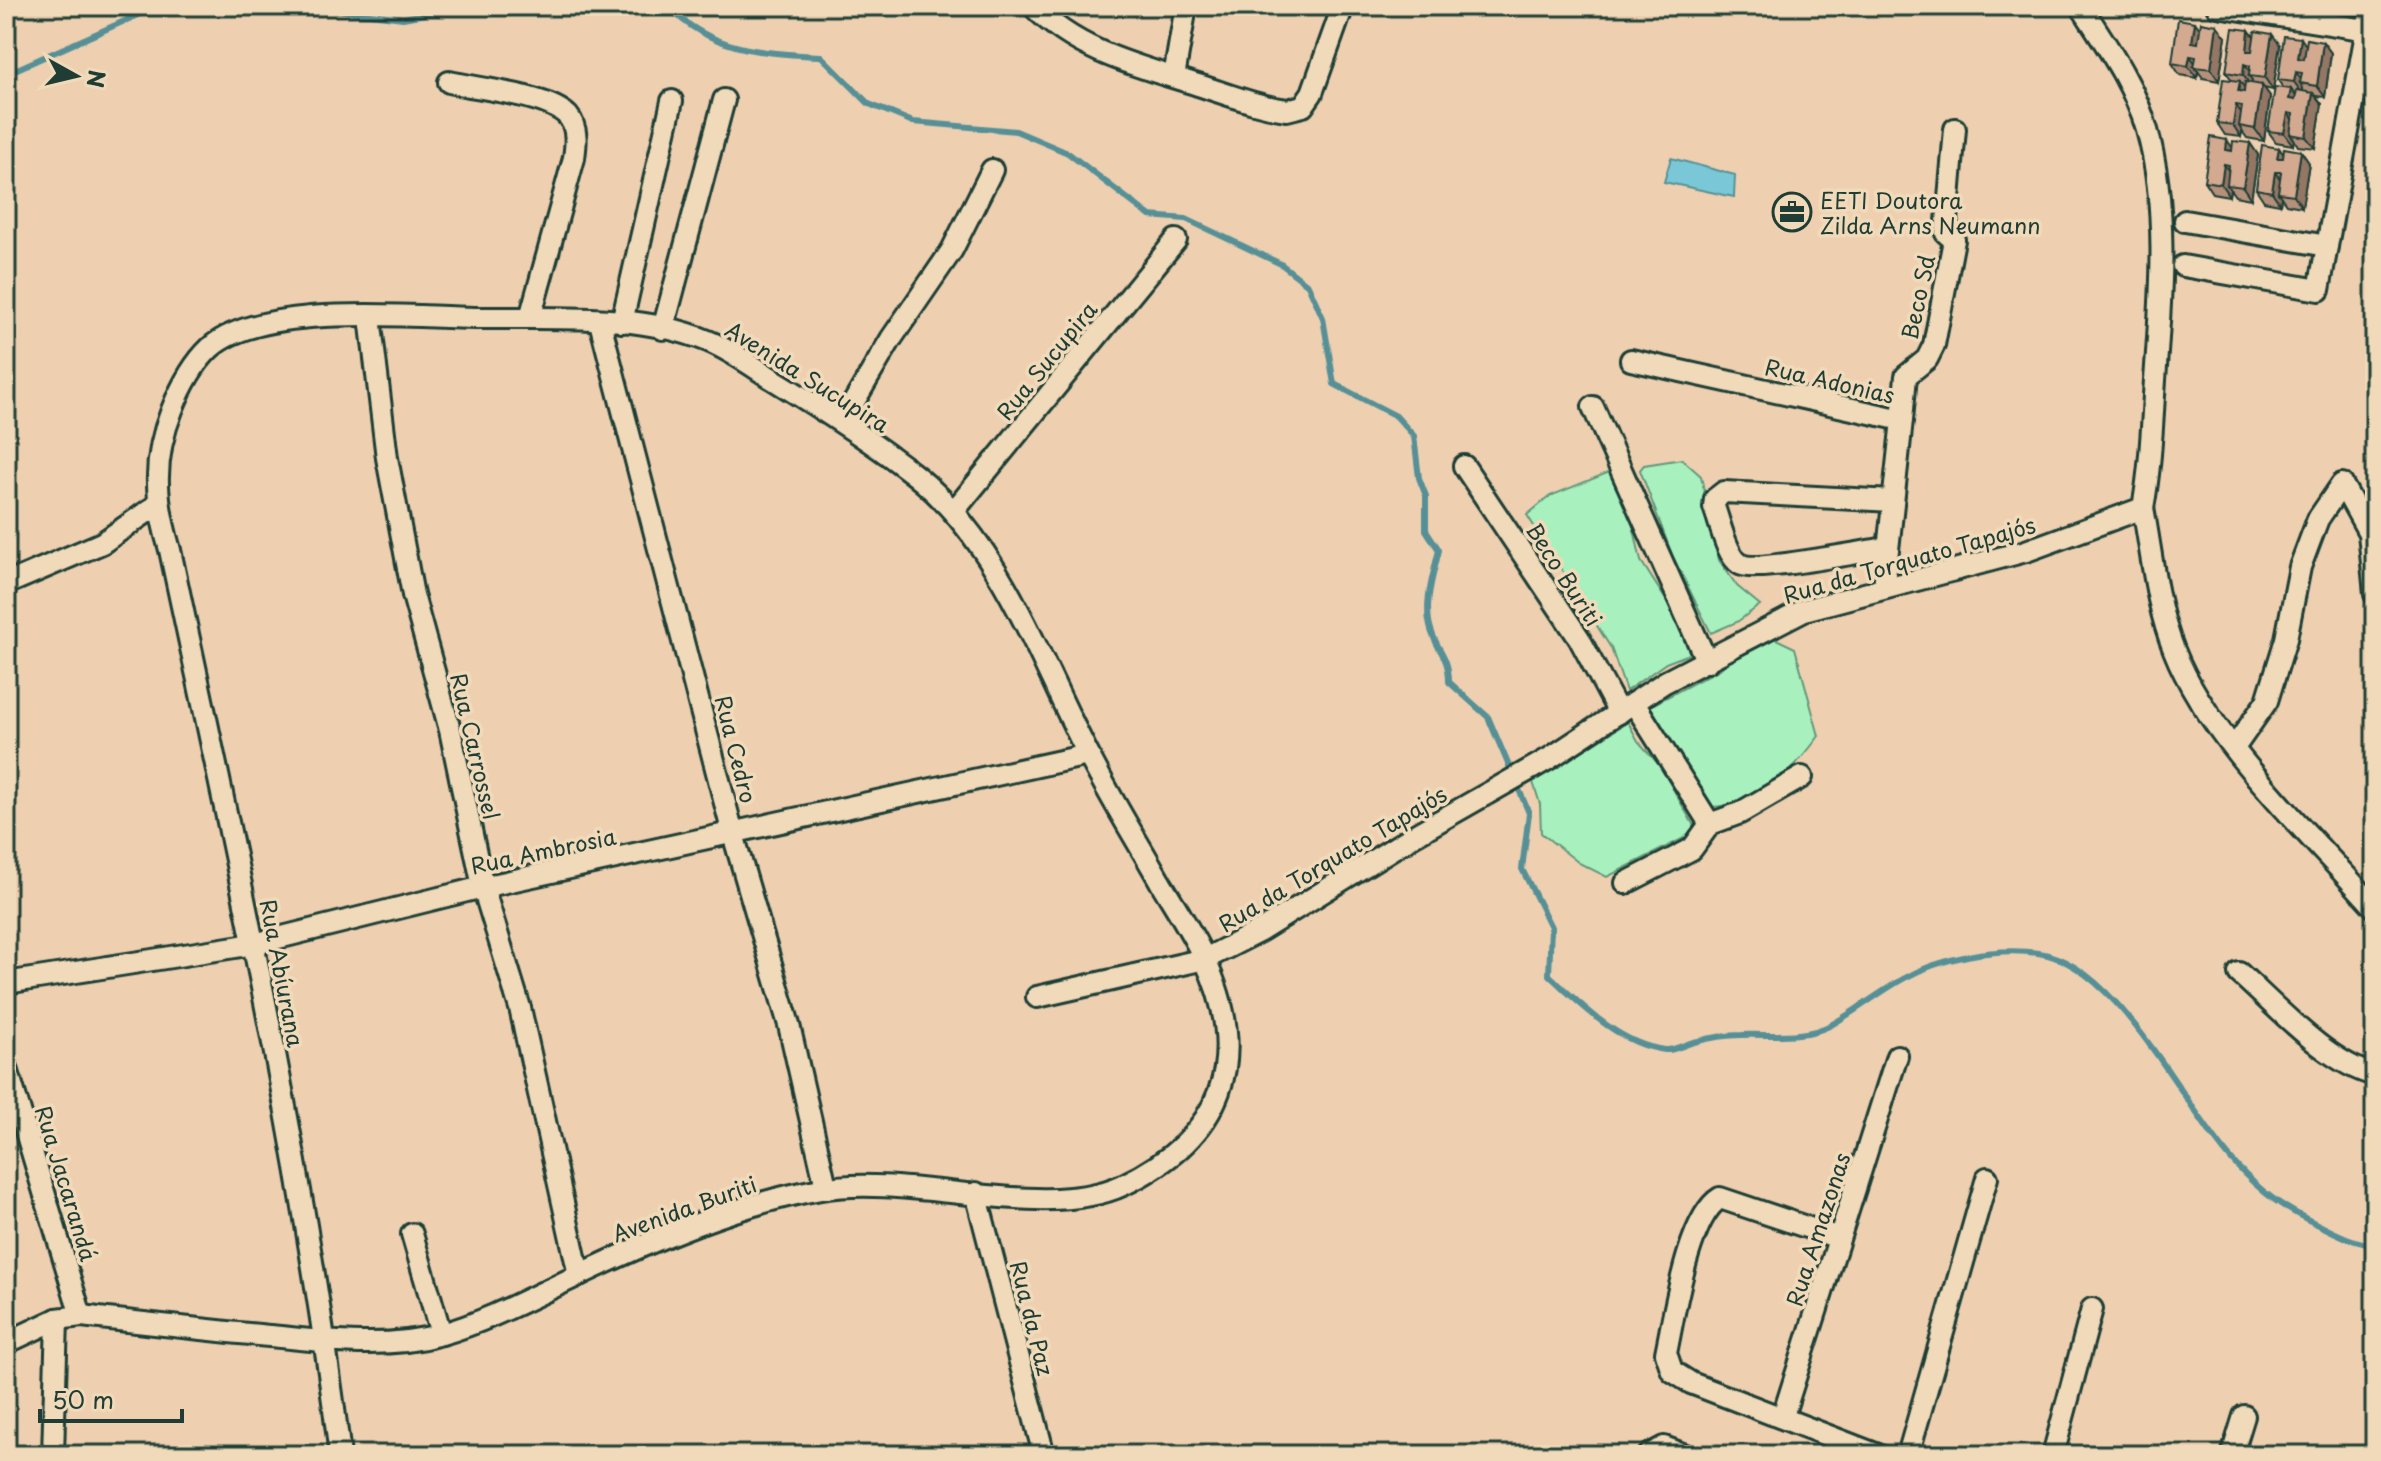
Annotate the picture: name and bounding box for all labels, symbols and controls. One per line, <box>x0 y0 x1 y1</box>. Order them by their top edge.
north arrow <box>36 36 116 116</box>
text: N <box>80 68 115 90</box>
place label: EETI Doutora Zilda Arns Neumann <box>1820 183 2040 241</box>
office icon: EETI Doutora Zilda Arns Neumann <box>1771 191 1813 233</box>
street label: Beco Sd <box>1892 252 1942 342</box>
street label: Rua Sucupira <box>988 294 1104 426</box>
street label: Avenida Sucupira <box>720 312 897 440</box>
street label: Rua Adonias <box>1762 349 1898 411</box>
street label: Rua da Torquato Tapajós <box>1779 507 2039 611</box>
street label: Beco Buriti <box>1519 516 1611 632</box>
street label: Rua Carrossel <box>443 670 509 822</box>
street label: Rua Cedro <box>708 692 766 806</box>
street label: Rua da Torquato Tapajós <box>1212 777 1452 939</box>
street label: Rua Ambrosia <box>467 818 619 881</box>
street label: Rua Abíurana <box>253 896 314 1050</box>
street label: Rua Jacarandá <box>28 1101 107 1265</box>
street label: Rua Amazonas <box>1777 1148 1857 1310</box>
street label: Avenida Buriti <box>607 1167 761 1249</box>
street label: Rua da Paz <box>1003 1257 1063 1379</box>
scale bar <box>40 1373 182 1423</box>
text: 50 m <box>52 1381 114 1417</box>

